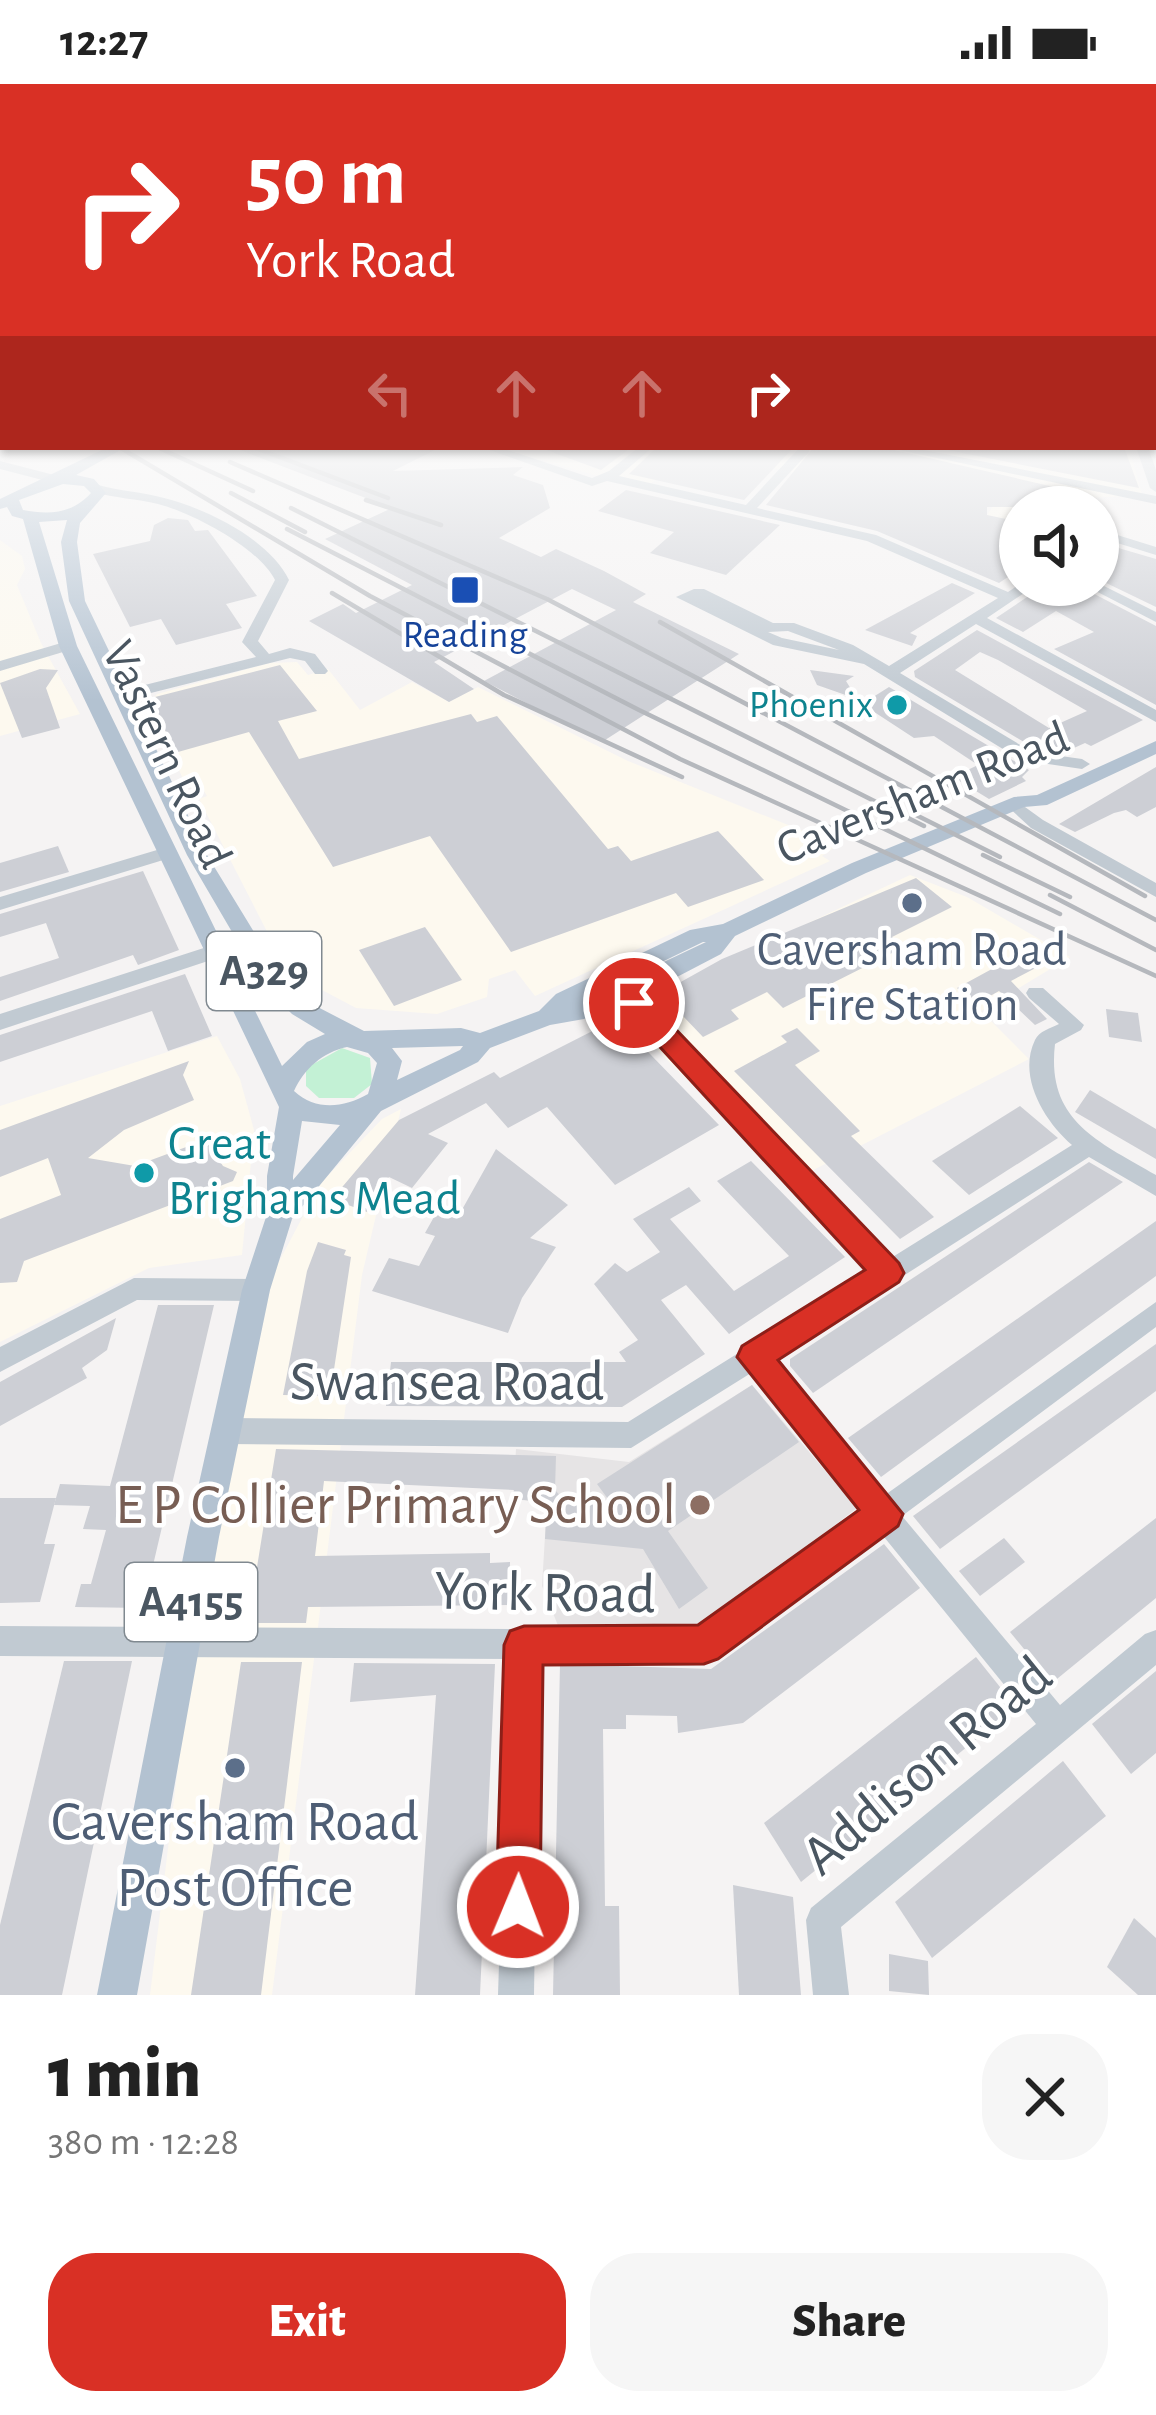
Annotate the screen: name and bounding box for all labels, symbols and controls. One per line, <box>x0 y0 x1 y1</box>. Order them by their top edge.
text: 12:27 <box>60 19 148 64</box>
icon: right <box>48 132 204 288</box>
text: 50 m <box>246 136 407 220</box>
text: York Road <box>246 234 455 288</box>
icon: left <box>357 360 423 426</box>
icon: ahead <box>483 360 549 426</box>
icon: ahead <box>609 360 675 426</box>
icon: right <box>735 360 801 426</box>
map controls <box>999 486 1119 606</box>
button: sound <box>999 486 1119 606</box>
marker: Reading <box>449 574 481 606</box>
place label: Reading <box>403 616 527 655</box>
street label: Vastern Road <box>93 634 239 876</box>
place label: Phoenix <box>749 686 873 725</box>
marker: Phoenix <box>884 692 910 718</box>
street label: Caversham Road <box>770 714 1076 874</box>
marker: Caversham Road Fire Station <box>899 890 925 916</box>
place label: Caversham Road Fire Station <box>757 927 1067 1030</box>
road number: A329 <box>207 932 321 1010</box>
pin <box>583 952 685 1054</box>
icon: arrive <box>601 970 667 1036</box>
place label: Great Brighams Mead <box>168 1121 461 1224</box>
marker: Great Brighams Mead <box>131 1160 157 1186</box>
street label: Swansea Road <box>290 1354 604 1411</box>
place label: E P Collier Primary School <box>115 1477 676 1534</box>
marker: E P Collier Primary School <box>687 1492 713 1518</box>
road number: A4155 <box>125 1563 257 1641</box>
street label: York Road <box>434 1563 656 1623</box>
street label: Addison Road <box>792 1646 1062 1886</box>
marker: Caversham Road Post Office <box>222 1755 248 1781</box>
place label: Caversham Road Post Office <box>51 1794 419 1917</box>
position arrow <box>455 1844 581 1970</box>
button: close <box>982 2034 1108 2160</box>
text: 1 min <box>48 2038 201 2110</box>
text: 380 m · 12:28 <box>48 2123 239 2162</box>
button: Exit <box>48 2253 566 2391</box>
button: Share <box>590 2253 1108 2391</box>

